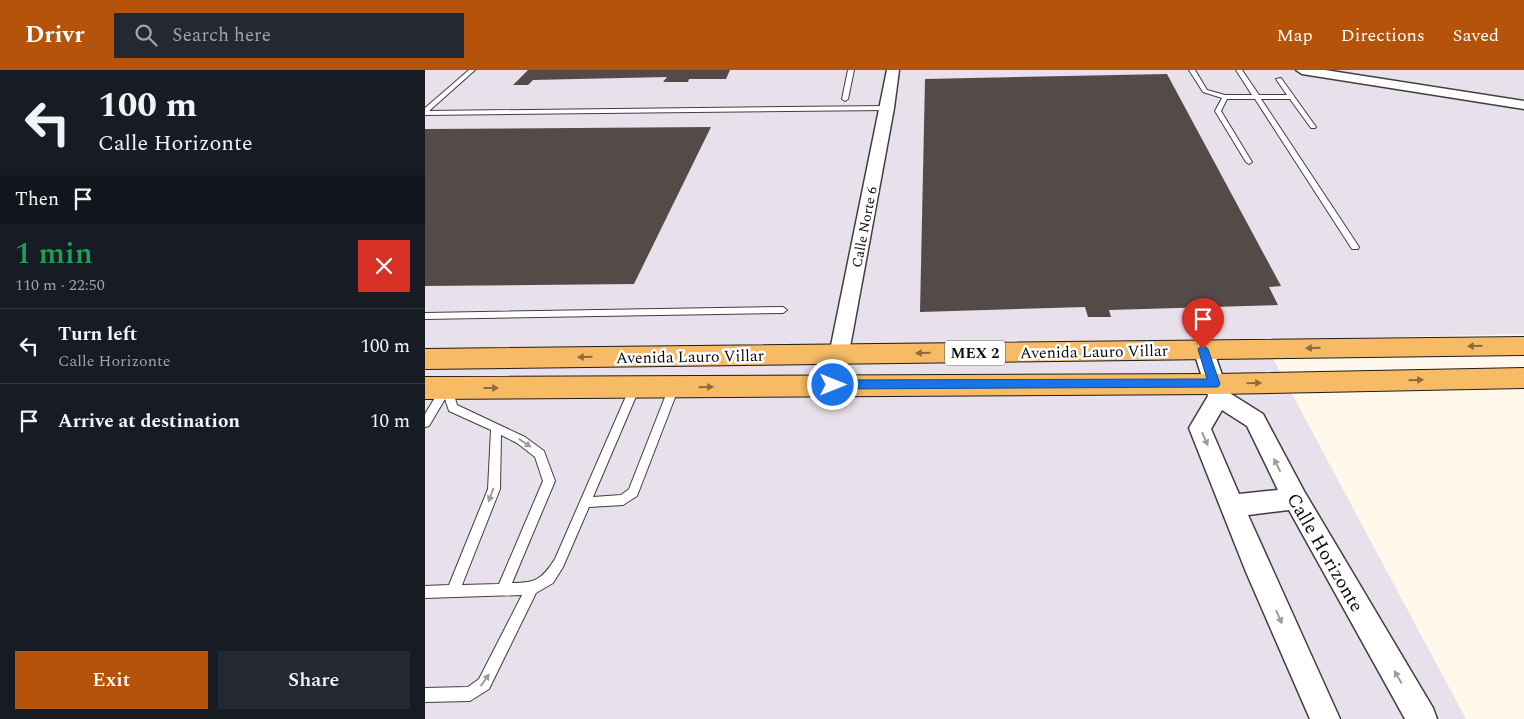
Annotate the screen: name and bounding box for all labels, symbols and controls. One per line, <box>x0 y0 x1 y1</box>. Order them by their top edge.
search box <box>114 13 464 58</box>
text: Drivr <box>25 17 84 53</box>
icon: search <box>132 21 160 49</box>
text: Search here <box>172 21 271 50</box>
text: Map <box>1277 22 1313 49</box>
text: Directions <box>1341 22 1425 49</box>
text: Saved <box>1453 22 1499 49</box>
text: 100 m <box>98 79 197 132</box>
icon: left <box>15 90 80 155</box>
text: Calle Horizonte <box>98 127 253 160</box>
text: Then <box>15 185 59 214</box>
icon: arrive <box>69 185 97 213</box>
street label: Calle Norte 6 <box>846 185 883 269</box>
text: 1 min <box>15 231 93 277</box>
button: close <box>358 240 410 292</box>
text: 110 m · 22:50 <box>15 273 105 297</box>
pin <box>1182 298 1224 349</box>
icon: arrive <box>1189 305 1217 333</box>
text: Turn left <box>58 320 137 349</box>
icon: left <box>15 332 43 360</box>
text: 100 m <box>360 332 410 361</box>
street label: Avenida Lauro Villar <box>1020 339 1168 365</box>
road number: MEX 2 <box>945 340 1005 366</box>
one-way arrow <box>1467 342 1483 350</box>
street label: Avenida Lauro Villar <box>616 344 764 370</box>
one-way arrow <box>1305 344 1321 352</box>
text: Calle Horizonte <box>58 349 170 373</box>
one-way arrow <box>915 350 931 358</box>
one-way arrow <box>577 353 593 361</box>
position arrow <box>806 358 858 410</box>
one-way arrow <box>1408 376 1424 384</box>
one-way arrow <box>1246 379 1262 387</box>
one-way arrow <box>698 382 714 390</box>
one-way arrow <box>483 384 499 392</box>
icon: arrive <box>15 407 43 435</box>
text: Arrive at destination <box>58 407 240 436</box>
text: 10 m <box>370 407 410 436</box>
one-way arrow <box>1201 432 1209 446</box>
one-way arrow <box>518 439 532 448</box>
one-way arrow <box>1273 458 1281 472</box>
one-way arrow <box>487 488 494 503</box>
street label: Calle Horizonte <box>1279 488 1371 618</box>
one-way arrow <box>1275 610 1283 624</box>
button: Exit <box>15 651 208 709</box>
button: Share <box>218 651 410 709</box>
one-way arrow <box>1394 669 1402 684</box>
one-way arrow <box>480 673 490 687</box>

